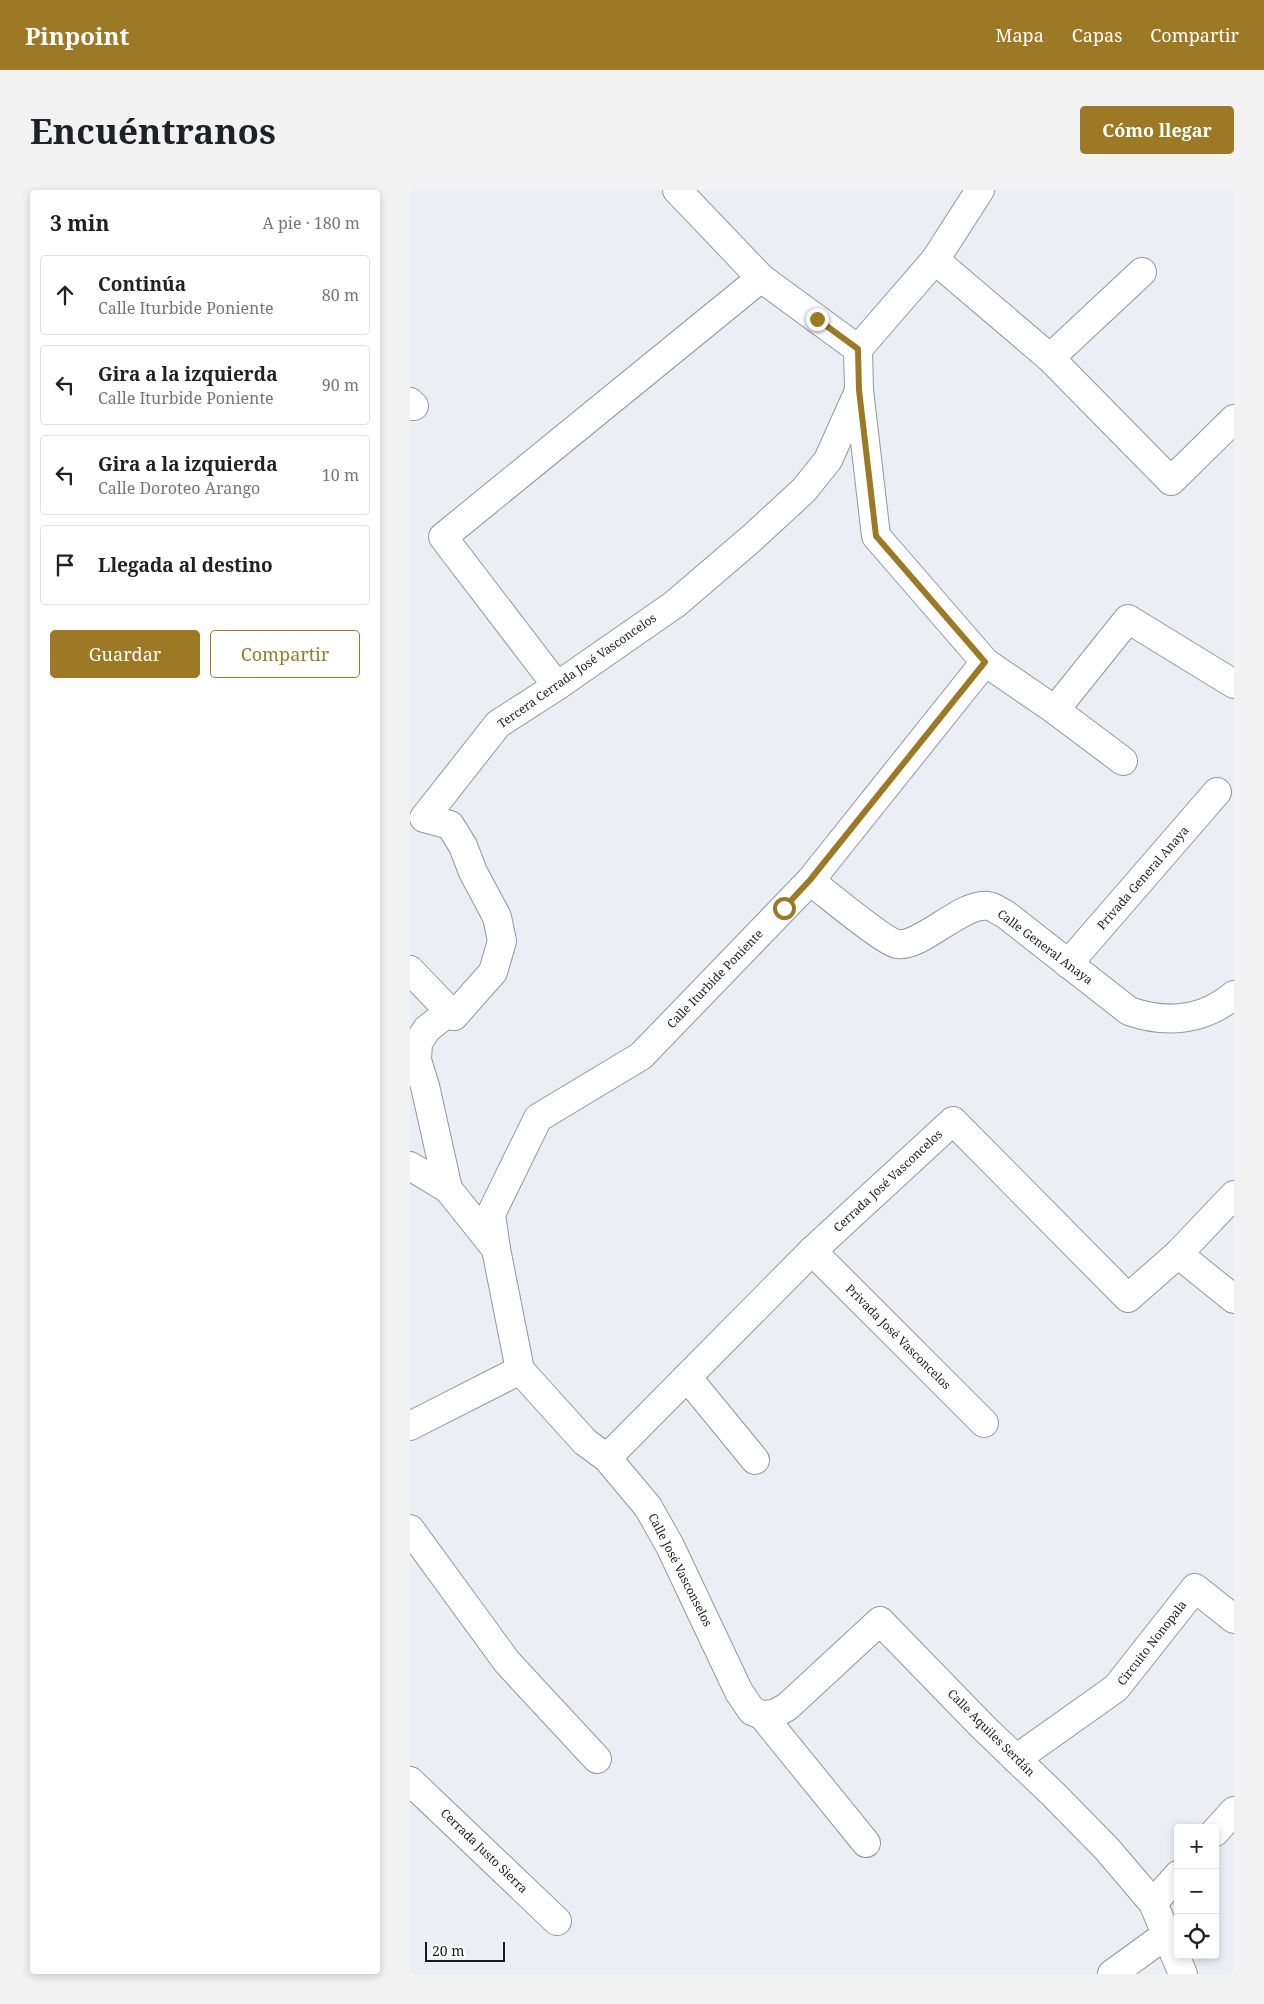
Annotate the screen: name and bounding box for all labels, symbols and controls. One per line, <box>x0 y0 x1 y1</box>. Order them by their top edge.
text: Pinpoint <box>25 19 129 52</box>
text: Mapa <box>996 23 1044 47</box>
text: Capas <box>1072 23 1122 47</box>
text: Compartir <box>1150 23 1239 47</box>
button: Cómo llegar <box>1080 106 1234 154</box>
text: Encuéntranos <box>30 107 276 154</box>
text: 3 min <box>50 209 109 237</box>
text: A pie · 180 m <box>263 212 360 234</box>
text: Continúa <box>98 271 186 297</box>
icon: ahead <box>51 281 79 309</box>
text: 80 m <box>322 284 359 306</box>
text: Calle Iturbide Poniente <box>98 297 274 319</box>
route end <box>806 308 829 331</box>
text: Gira a la izquierda <box>98 361 278 387</box>
icon: left <box>51 371 79 399</box>
text: 90 m <box>322 374 359 396</box>
text: Calle Iturbide Poniente <box>98 387 274 409</box>
text: Gira a la izquierda <box>98 451 278 477</box>
icon: left <box>51 461 79 489</box>
text: 10 m <box>322 464 359 486</box>
text: Calle Doroteo Arango <box>98 477 260 499</box>
icon: arrive <box>51 551 79 579</box>
text: Llegada al destino <box>98 552 273 578</box>
street label: Tercera Cerrada José Vasconcelos <box>494 609 659 732</box>
button: Guardar <box>50 630 200 678</box>
button: Compartir <box>210 630 360 678</box>
street label: Privada General Anaya <box>1093 822 1193 933</box>
route start <box>773 897 796 920</box>
street label: Calle General Anaya <box>994 905 1097 988</box>
street label: Calle Iturbide Poniente <box>663 925 766 1032</box>
street label: Cerrada José Vasconcelos <box>829 1125 946 1236</box>
street label: Privada José Vasconcelos <box>842 1280 955 1393</box>
street label: Calle José Vasconselos <box>644 1510 716 1629</box>
street label: Circuito Nonopala <box>1113 1596 1190 1689</box>
street label: Calle Aquiles Serdán <box>944 1685 1039 1780</box>
street label: Cerrada Justo Sierra <box>437 1805 532 1897</box>
map controls <box>1174 1824 1219 1959</box>
button: + <box>1174 1824 1219 1869</box>
button: − <box>1174 1869 1219 1914</box>
button: locate <box>1174 1914 1219 1959</box>
scale bar <box>425 1939 505 1962</box>
text: 20 m <box>432 1941 465 1960</box>

